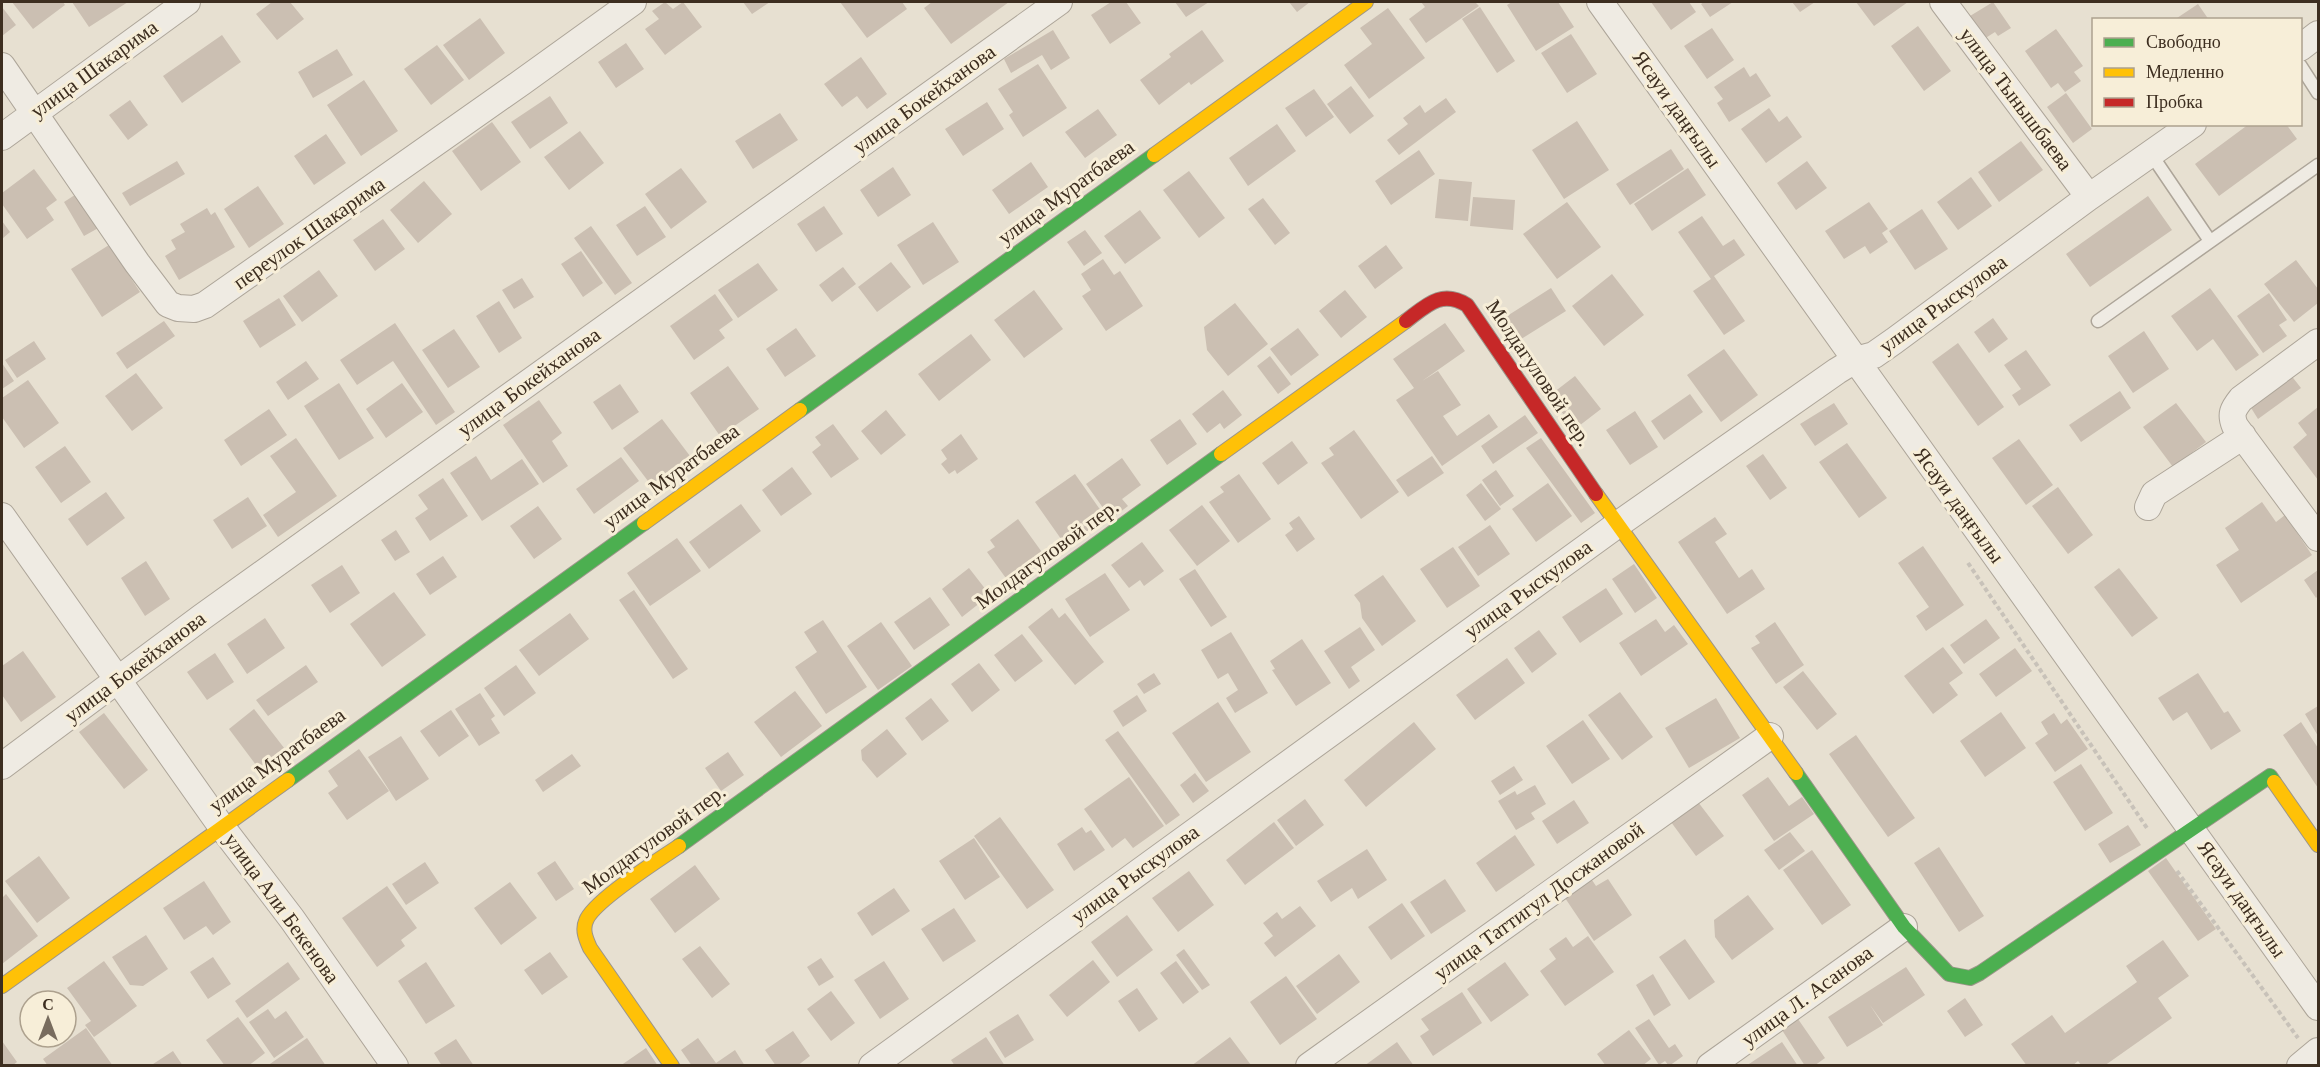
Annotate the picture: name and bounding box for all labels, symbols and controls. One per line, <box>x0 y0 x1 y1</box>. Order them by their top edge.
street label: улица Шакарима <box>26 15 163 123</box>
legend <box>2092 18 2302 126</box>
street label: улица Тынышбаева <box>1954 23 2078 176</box>
text: Свободно <box>2146 32 2221 52</box>
street label: улица Бокейханова <box>848 39 1000 159</box>
street label: Ясауи даңғылы <box>1628 46 1726 172</box>
text: Медленно <box>2146 62 2224 82</box>
text: Пробка <box>2146 92 2203 112</box>
street label: улица Муратбаева <box>993 134 1139 249</box>
street label: переулок Шакарима <box>228 171 390 294</box>
street label: улица Рыскулова <box>1875 249 2012 358</box>
street label: Молдагуловой пер. <box>1481 295 1597 451</box>
street label: улица Бокейханова <box>453 322 605 442</box>
street label: улица Муратбаева <box>598 418 744 533</box>
street label: Ясауи даңғылы <box>1909 442 2009 568</box>
street label: Молдагуловой пер. <box>971 494 1123 614</box>
street label: улица Рыскулова <box>1460 534 1597 643</box>
street label: улица Бокейханова <box>60 606 211 728</box>
street label: улица Муратбаева <box>204 702 350 817</box>
street label: Молдагуловой пер. <box>578 779 730 899</box>
street label: улица Таттигул Досжановой <box>1429 817 1649 985</box>
street label: улица Рыскулова <box>1067 819 1204 928</box>
street label: улица Али Бекенова <box>219 828 345 989</box>
street label: Ясауи даңғылы <box>2193 836 2291 962</box>
street label: улица Л. Асанова <box>1737 940 1878 1052</box>
north arrow <box>18 989 78 1049</box>
text: С <box>42 996 54 1013</box>

